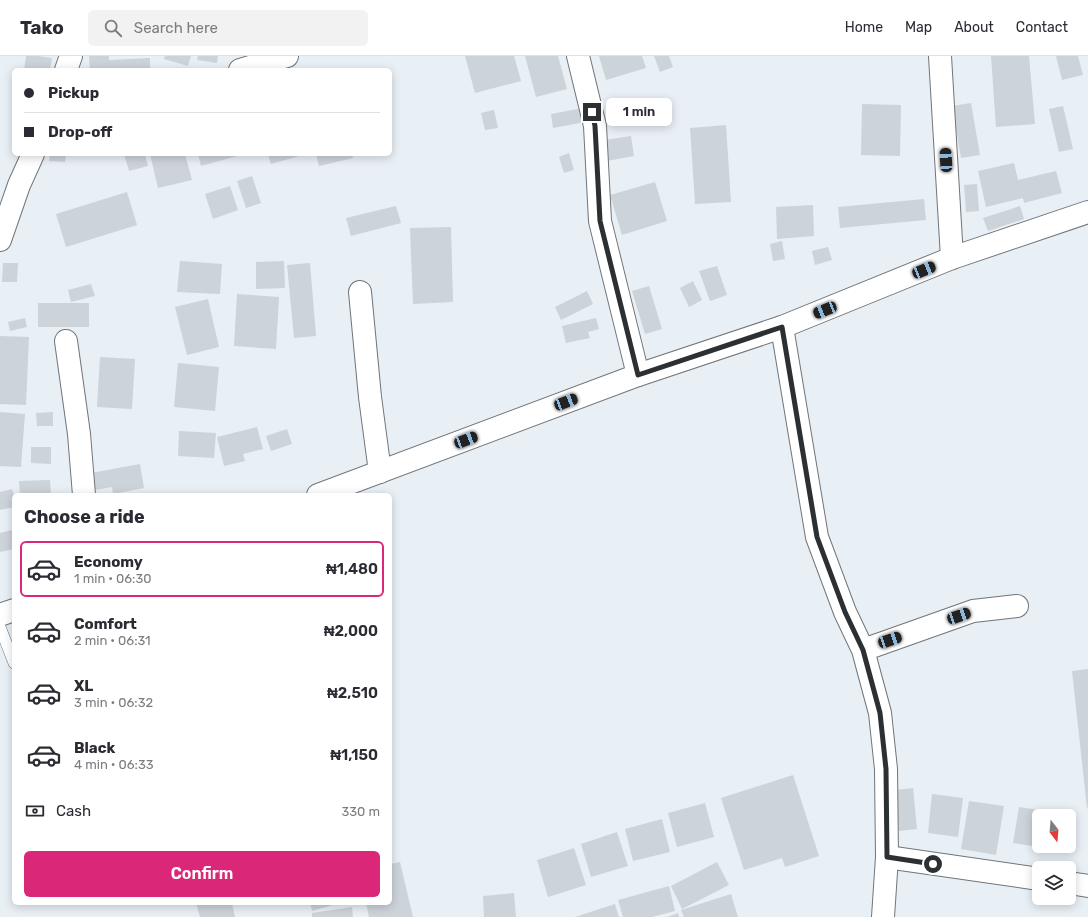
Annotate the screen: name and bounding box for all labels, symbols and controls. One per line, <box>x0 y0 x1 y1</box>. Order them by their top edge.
search box <box>88 10 368 46</box>
text: Tako <box>20 16 64 39</box>
icon: search <box>102 17 124 39</box>
text: Search here <box>134 19 218 37</box>
text: Home <box>845 19 883 36</box>
text: Map <box>905 19 932 36</box>
text: About <box>954 19 994 36</box>
text: Contact <box>1016 19 1068 36</box>
text: Pickup <box>48 84 99 102</box>
callout: 1 min <box>606 98 672 126</box>
route end <box>583 103 601 121</box>
text: 1 min <box>623 104 655 119</box>
text: Drop-off <box>48 123 112 141</box>
car <box>939 148 953 172</box>
car <box>911 260 937 280</box>
car <box>812 300 838 320</box>
car <box>553 392 579 412</box>
car <box>453 430 479 450</box>
text: Choose a ride <box>24 506 145 528</box>
icon: car <box>26 551 62 587</box>
text: Economy <box>74 553 143 571</box>
text: ₦1,480 <box>326 560 378 578</box>
text: 1 min · 06:30 <box>74 571 151 586</box>
car <box>946 606 972 626</box>
icon: car <box>26 613 62 649</box>
text: Comfort <box>74 615 137 633</box>
text: ₦2,000 <box>324 622 378 640</box>
car <box>877 630 903 650</box>
text: 2 min · 06:31 <box>74 633 151 648</box>
icon: car <box>26 675 62 711</box>
text: XL <box>74 677 93 695</box>
text: ₦2,510 <box>327 684 378 702</box>
text: 3 min · 06:32 <box>74 695 153 710</box>
icon: car <box>26 737 62 773</box>
text: Black <box>74 739 115 757</box>
text: ₦1,150 <box>330 746 378 764</box>
text: 4 min · 06:33 <box>74 757 154 772</box>
icon: cash <box>24 800 46 822</box>
text: Cash <box>56 802 91 820</box>
text: 330 m <box>341 804 380 819</box>
north arrow <box>1032 809 1076 853</box>
map controls <box>1032 809 1076 905</box>
button: Confirm <box>24 851 380 897</box>
route start <box>924 855 942 873</box>
button: layers <box>1032 861 1076 905</box>

